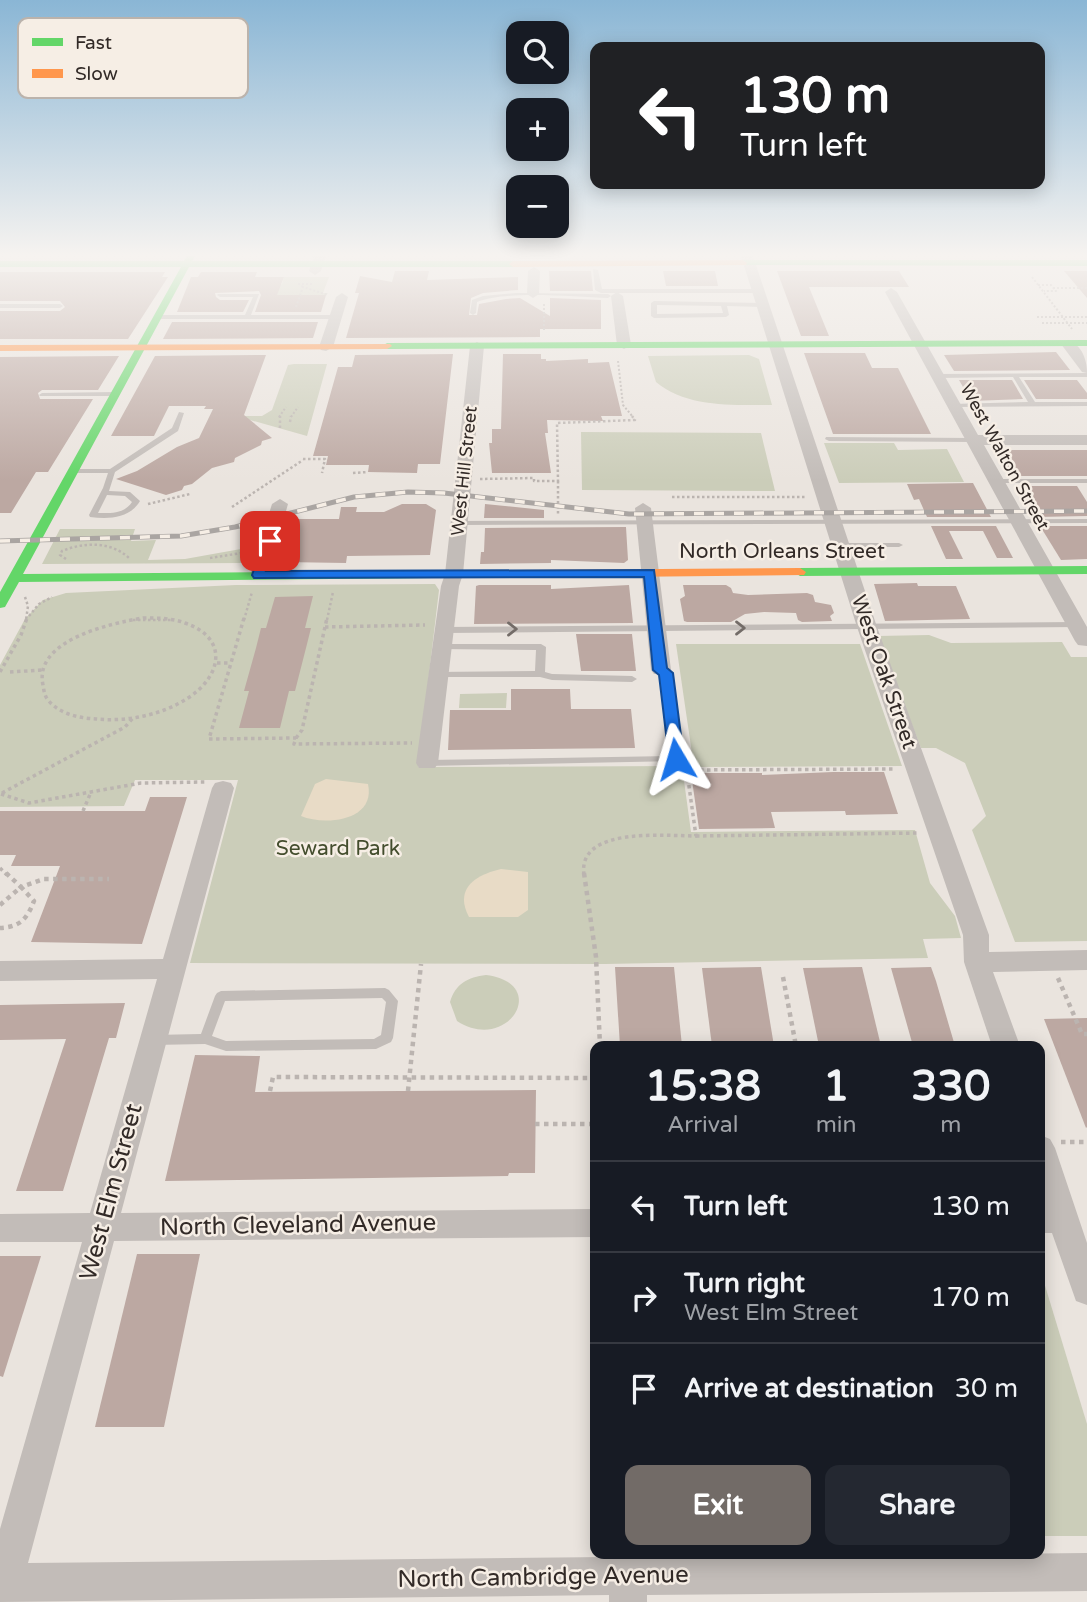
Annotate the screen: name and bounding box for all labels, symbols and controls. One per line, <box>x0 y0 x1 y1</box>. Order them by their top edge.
legend <box>18 18 248 98</box>
map controls <box>506 21 569 238</box>
button: search <box>506 21 569 84</box>
text: Fast <box>75 32 112 54</box>
text: Slow <box>75 63 118 85</box>
text: 130 m <box>740 67 890 126</box>
icon: left <box>625 70 716 161</box>
button: + <box>506 98 569 161</box>
text: Turn left <box>740 127 867 165</box>
button: − <box>506 175 569 238</box>
street label: West Walton Street <box>955 380 1055 534</box>
street label: West Hill Street <box>446 405 482 537</box>
pin <box>240 511 300 571</box>
icon: arrive <box>251 522 289 560</box>
street label: North Orleans Street <box>679 539 885 564</box>
street label: West Oak Street <box>846 592 922 752</box>
one-way arrow <box>735 620 746 636</box>
one-way arrow <box>508 621 518 637</box>
position arrow <box>639 722 713 796</box>
park label: Seward Park <box>276 836 400 861</box>
text: 15:38 <box>645 1061 761 1112</box>
text: 1 <box>823 1061 849 1112</box>
text: 330 <box>911 1061 990 1112</box>
street label: West Elm Street <box>73 1100 149 1284</box>
text: Arrival <box>667 1111 738 1139</box>
text: min <box>816 1111 857 1139</box>
text: m <box>940 1111 961 1139</box>
icon: left <box>625 1188 663 1226</box>
text: Turn left <box>684 1191 787 1222</box>
text: 130 m <box>930 1191 1010 1222</box>
street label: North Cleveland Avenue <box>160 1208 436 1242</box>
text: Turn right <box>684 1268 805 1299</box>
icon: right <box>625 1279 663 1317</box>
text: 170 m <box>930 1282 1010 1313</box>
text: West Elm Street <box>684 1299 858 1327</box>
icon: arrive <box>625 1370 663 1408</box>
text: Arrive at destination <box>684 1373 934 1404</box>
text: 30 m <box>955 1373 1018 1404</box>
button: Exit <box>625 1465 811 1545</box>
button: Share <box>825 1465 1010 1545</box>
street label: North Cambridge Avenue <box>397 1560 689 1594</box>

